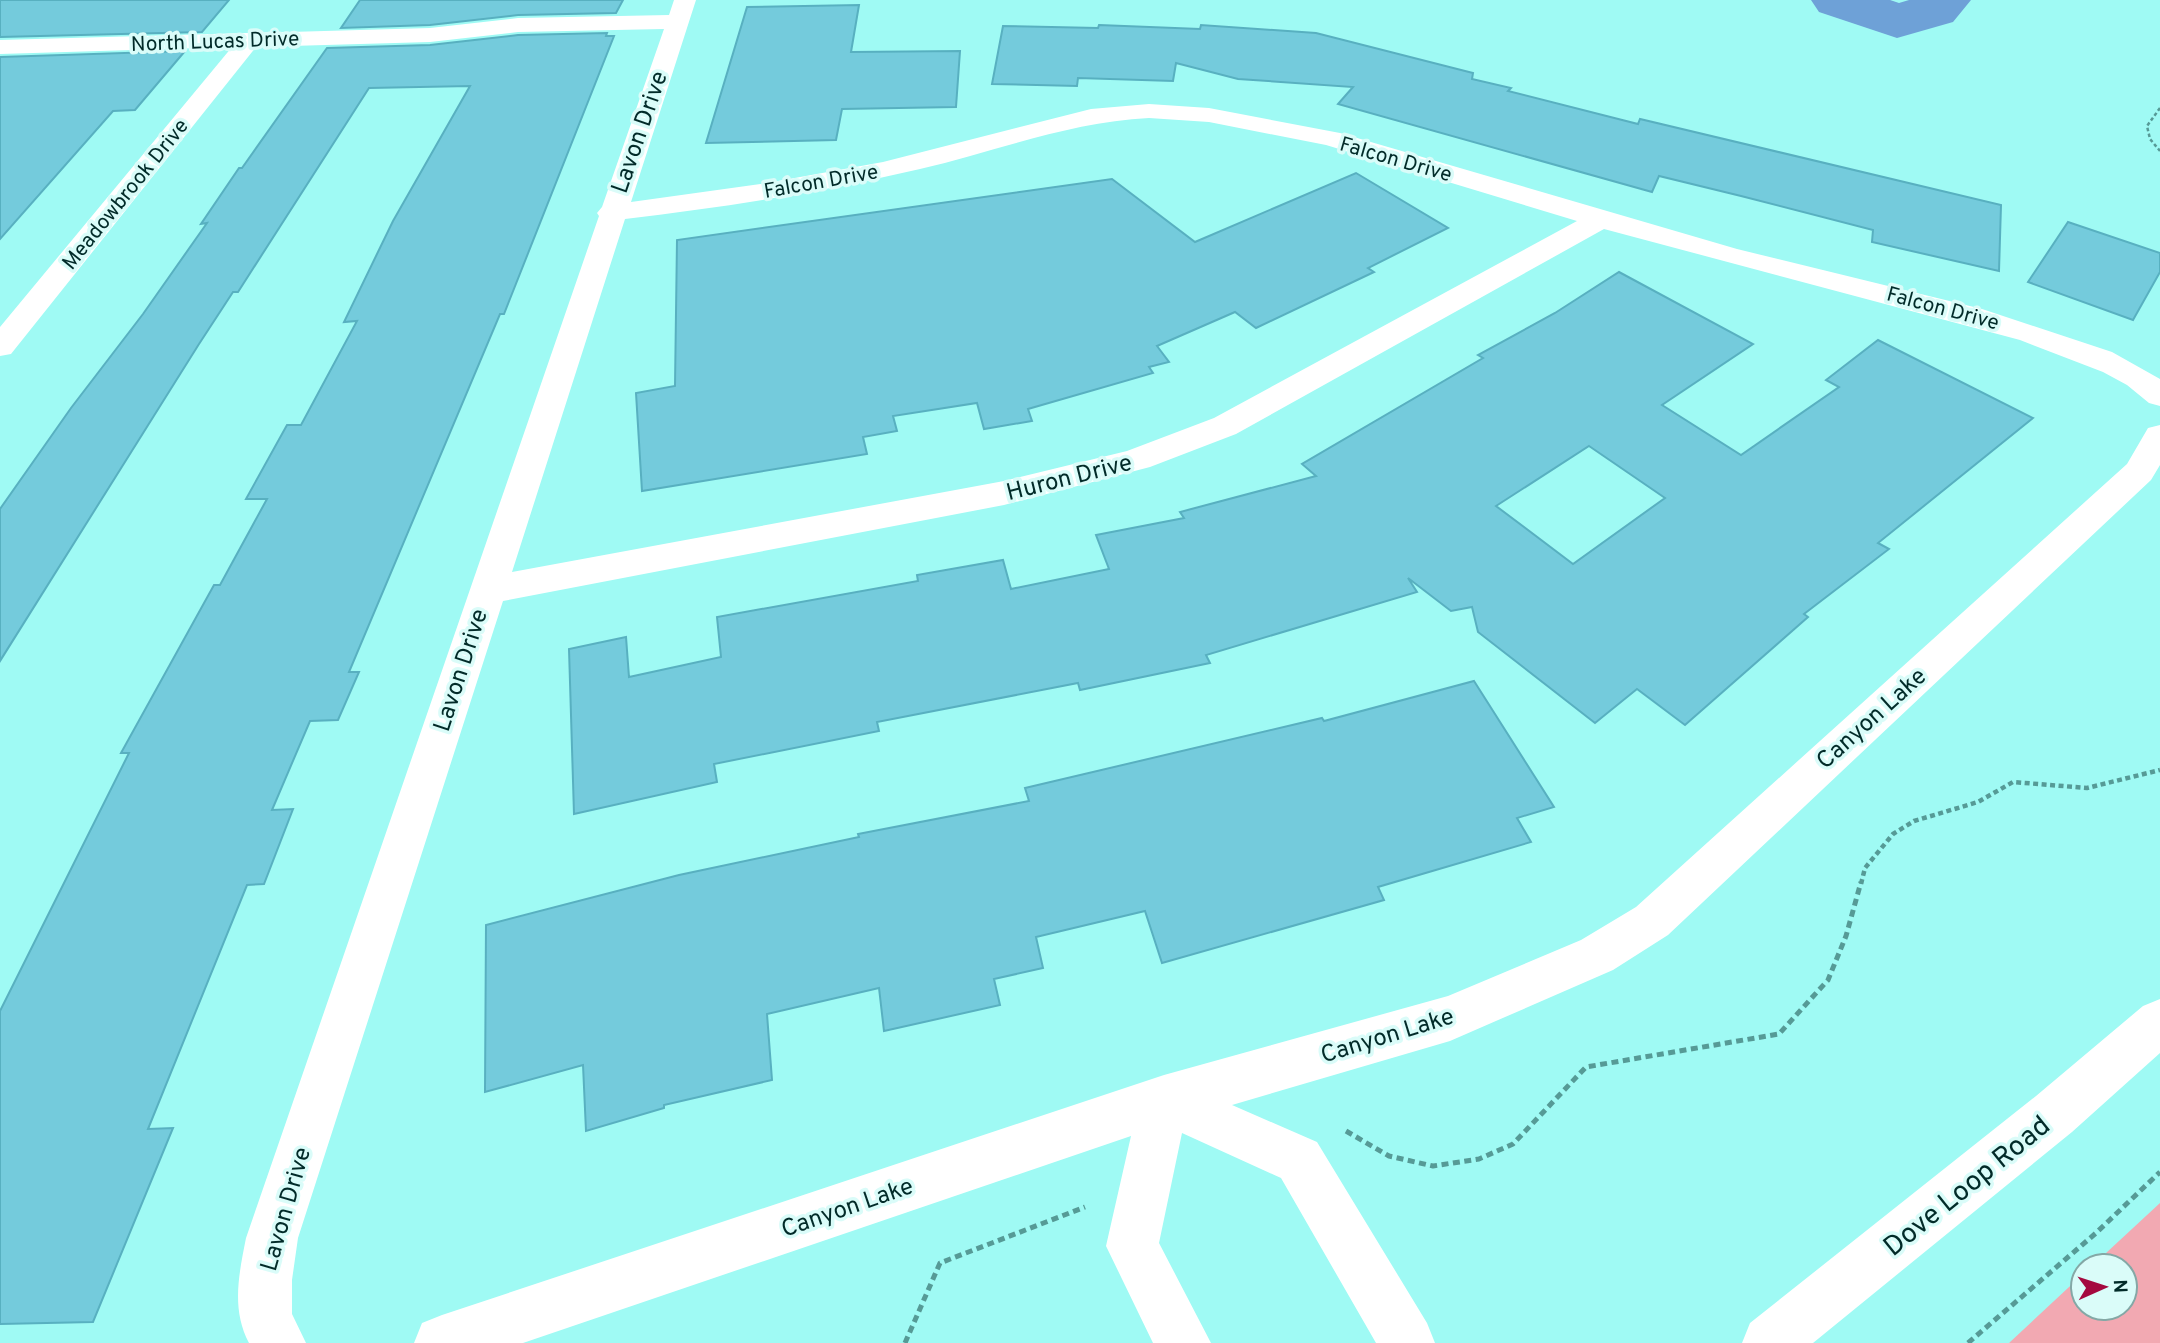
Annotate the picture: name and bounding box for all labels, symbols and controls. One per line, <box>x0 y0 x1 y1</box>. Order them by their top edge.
street label: North Lucas Drive <box>130 26 300 59</box>
street label: Lavon Drive <box>606 68 676 198</box>
street label: Meadowbrook Drive <box>57 114 195 276</box>
street label: Falcon Drive <box>1336 132 1455 189</box>
street label: Falcon Drive <box>762 159 880 206</box>
street label: Falcon Drive <box>1883 281 2002 337</box>
street label: Huron Drive <box>1004 449 1135 509</box>
street label: Lavon Drive <box>428 605 496 736</box>
street label: Canyon Lake <box>1811 662 1934 777</box>
street label: Canyon Lake <box>1317 1002 1458 1071</box>
street label: Dove Loop Road <box>1877 1109 2059 1266</box>
street label: Lavon Drive <box>255 1144 319 1275</box>
street label: Canyon Lake <box>778 1172 918 1246</box>
north arrow <box>2069 1252 2139 1322</box>
text: N <box>2107 1279 2131 1294</box>

